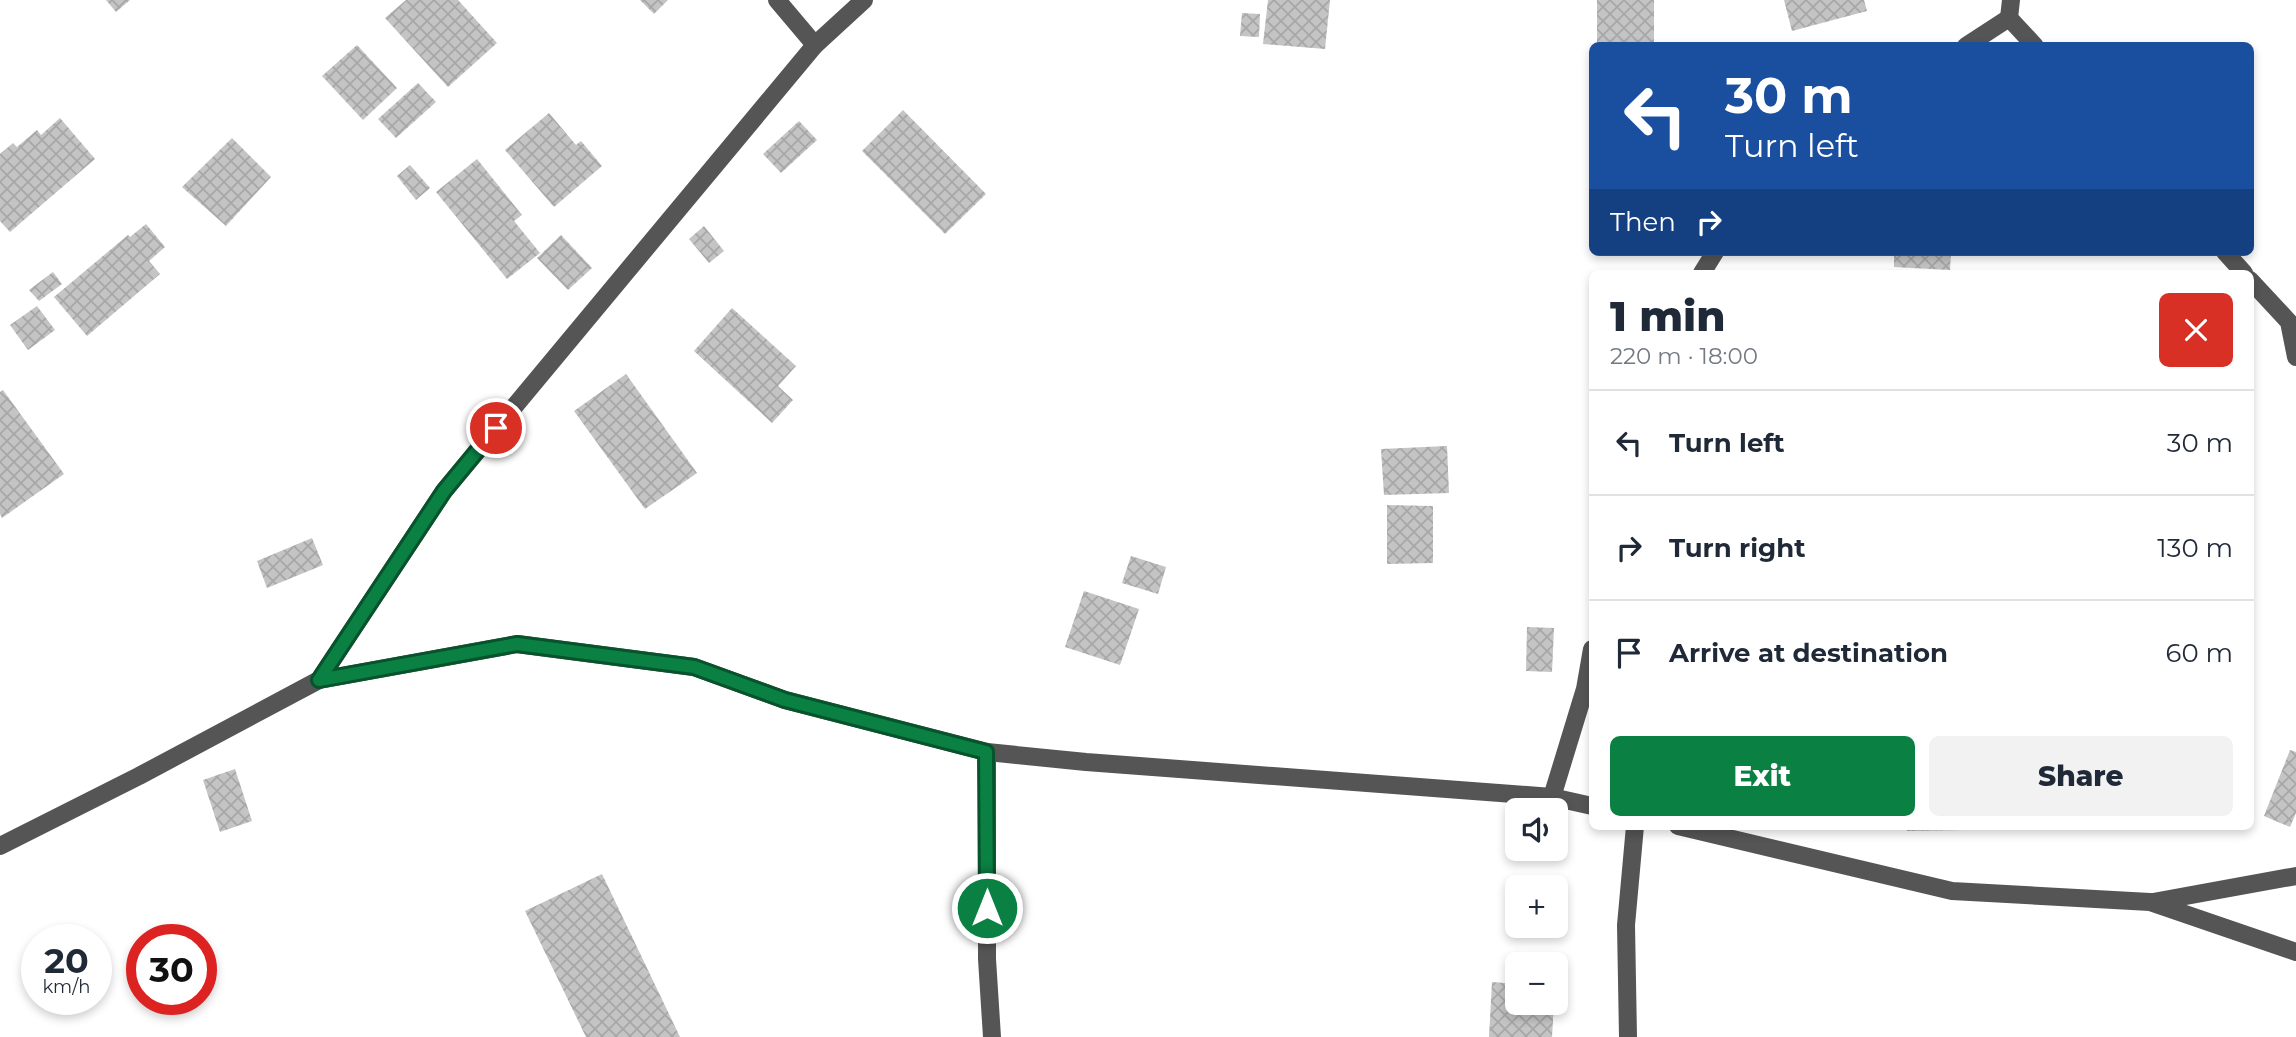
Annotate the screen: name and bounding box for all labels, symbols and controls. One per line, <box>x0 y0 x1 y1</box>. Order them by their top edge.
text: 30 m <box>1725 66 1853 125</box>
icon: left <box>1610 70 1701 161</box>
text: Turn left <box>1725 126 1859 165</box>
icon: right <box>1690 203 1728 241</box>
text: Then <box>1610 206 1676 238</box>
text: 1 min <box>1610 290 1726 342</box>
button: close <box>2159 293 2233 367</box>
text: 220 m · 18:00 <box>1610 342 1758 370</box>
pin <box>466 398 526 458</box>
icon: arrive <box>477 409 515 447</box>
icon: left <box>1610 424 1648 462</box>
text: Turn left <box>1669 427 1785 459</box>
text: 30 m <box>2167 427 2233 459</box>
icon: right <box>1610 529 1648 567</box>
text: Turn right <box>1669 532 1805 564</box>
text: 130 m <box>2157 532 2233 564</box>
icon: arrive <box>1610 634 1648 672</box>
text: Arrive at destination <box>1669 637 1948 669</box>
text: 60 m <box>2166 637 2233 669</box>
button: Exit <box>1610 736 1915 816</box>
button: Share <box>1929 736 2233 816</box>
map controls <box>1505 798 1568 1015</box>
button: sound <box>1505 798 1568 861</box>
position arrow <box>950 871 1024 945</box>
button: + <box>1505 875 1568 938</box>
speed limit sign: 30 <box>126 924 217 1015</box>
text: 20 <box>44 939 89 982</box>
button: − <box>1505 952 1568 1015</box>
text: km/h <box>42 976 91 998</box>

